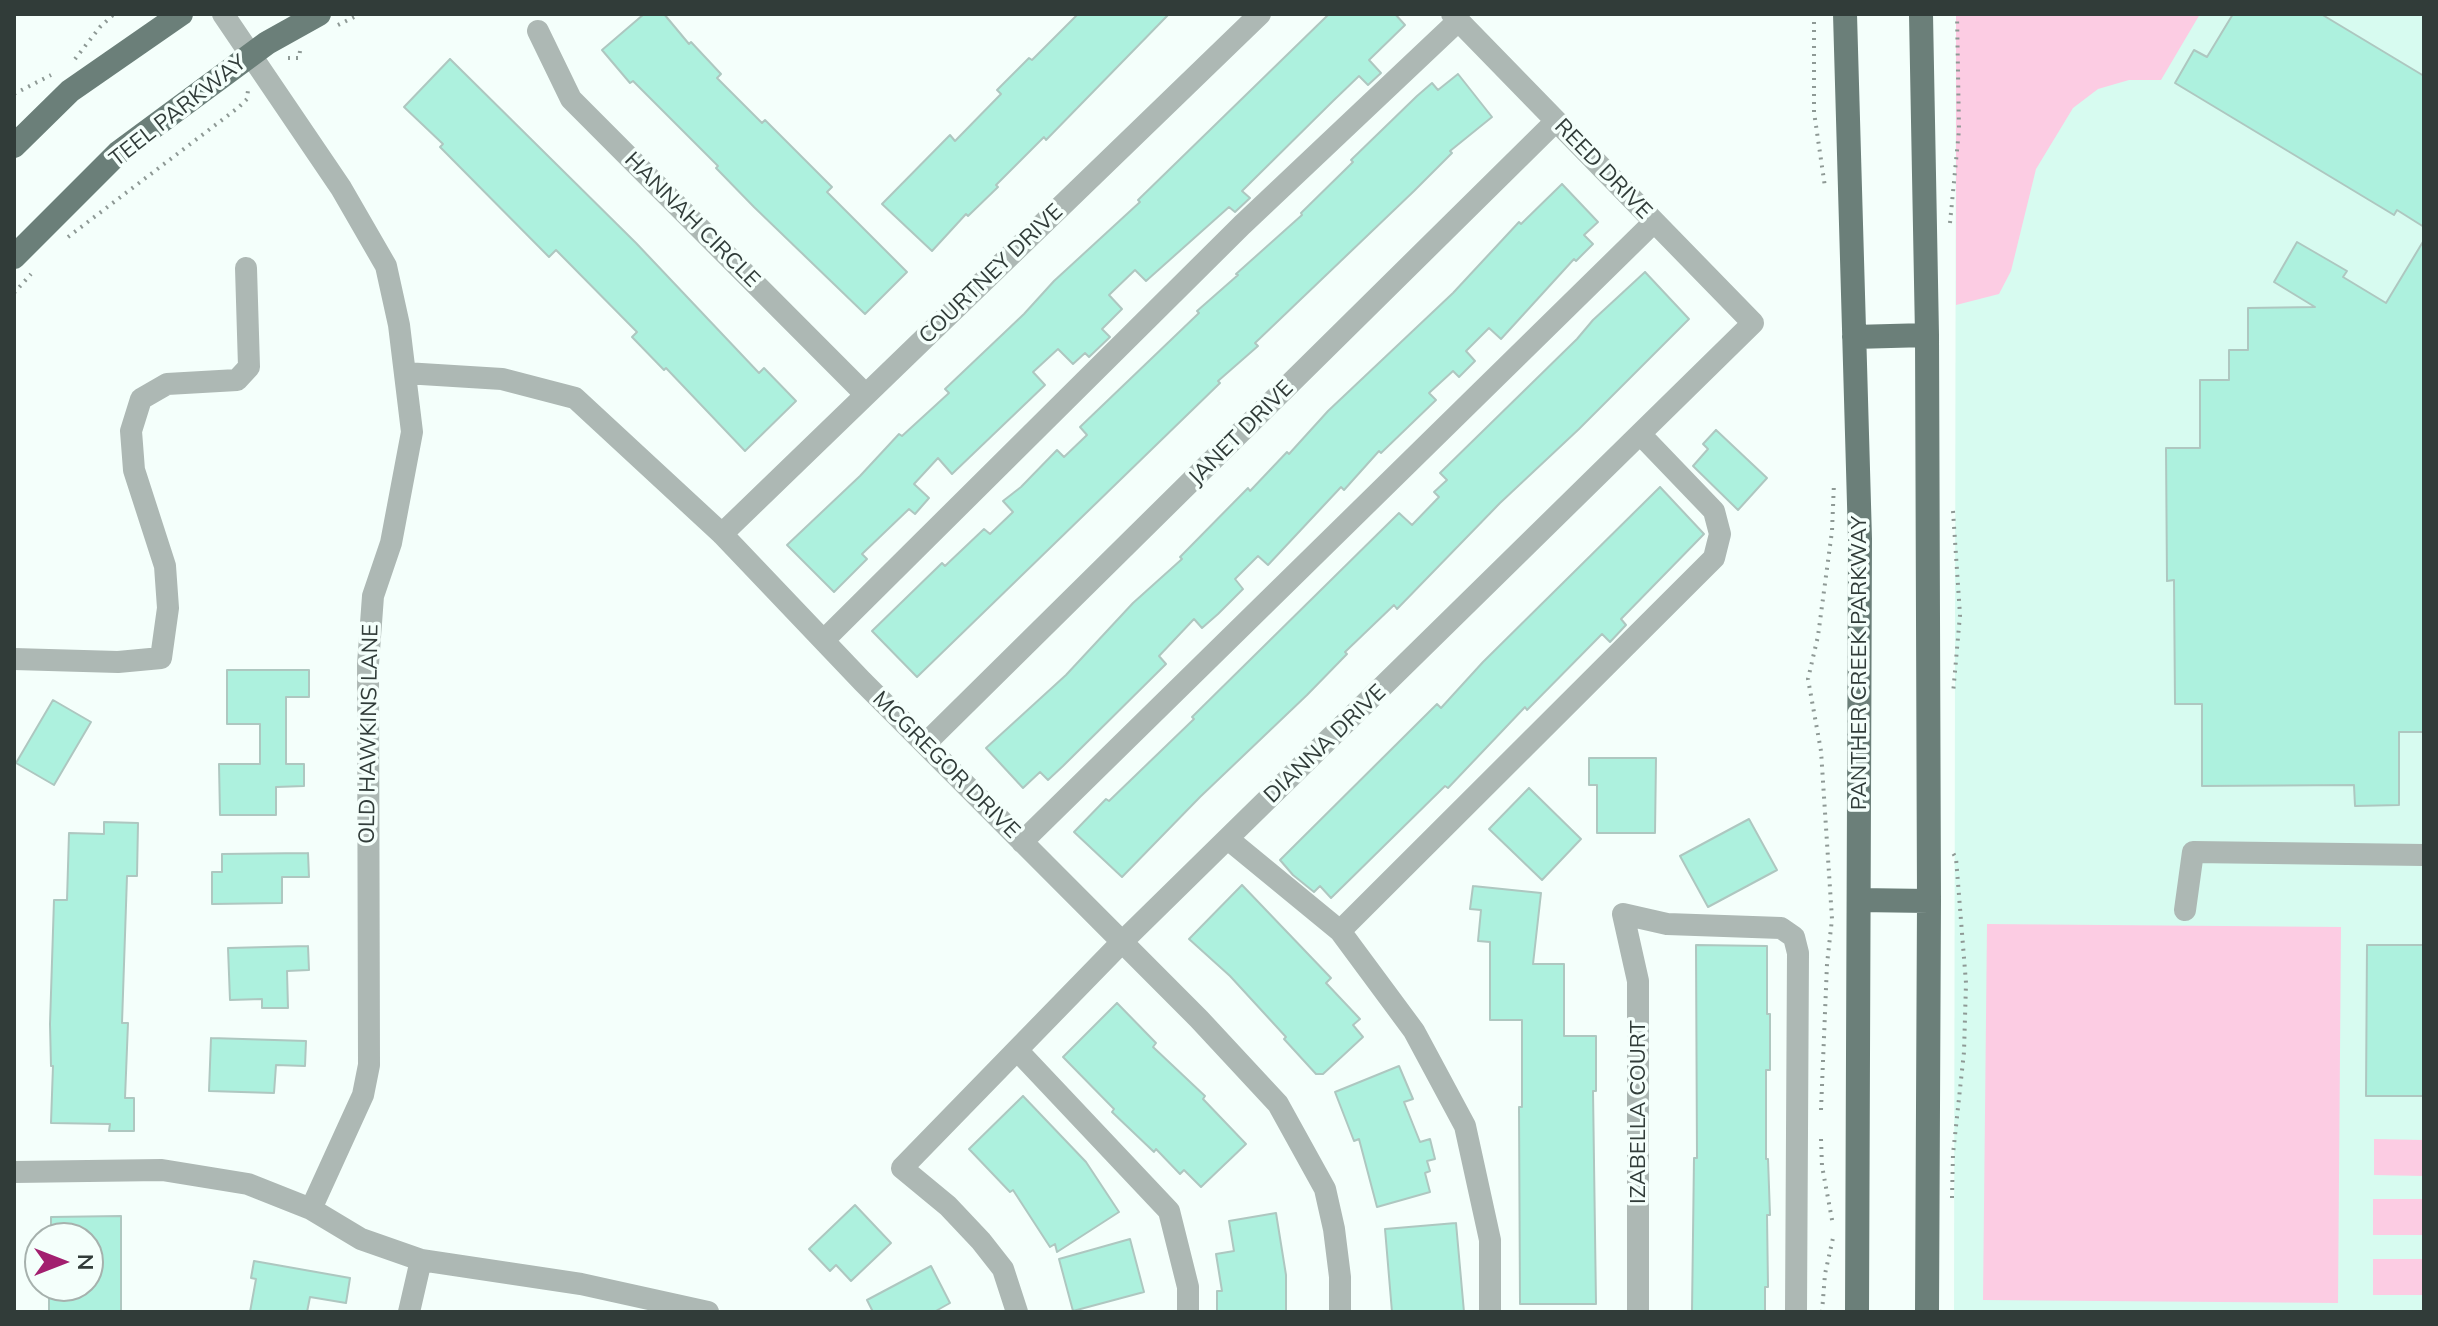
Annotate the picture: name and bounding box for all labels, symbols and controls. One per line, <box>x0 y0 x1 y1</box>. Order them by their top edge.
street label: TEEL PARKWAY <box>104 49 252 173</box>
street label: REED DRIVE <box>1549 113 1657 225</box>
street label: HANNAH CIRCLE <box>619 147 765 293</box>
street label: COURTNEY DRIVE <box>914 199 1068 349</box>
street label: JANET DRIVE <box>1183 375 1299 491</box>
street label: PANTHER CREEK PARKWAY <box>1846 516 1872 810</box>
street label: OLD HAWKINS LANE <box>354 624 384 844</box>
street label: DIANNA DRIVE <box>1259 679 1391 809</box>
street label: MCGREGOR DRIVE <box>867 686 1025 844</box>
street label: IZABELLA COURT <box>1625 1020 1651 1204</box>
north arrow <box>24 1222 104 1302</box>
text: N <box>72 1254 100 1270</box>

